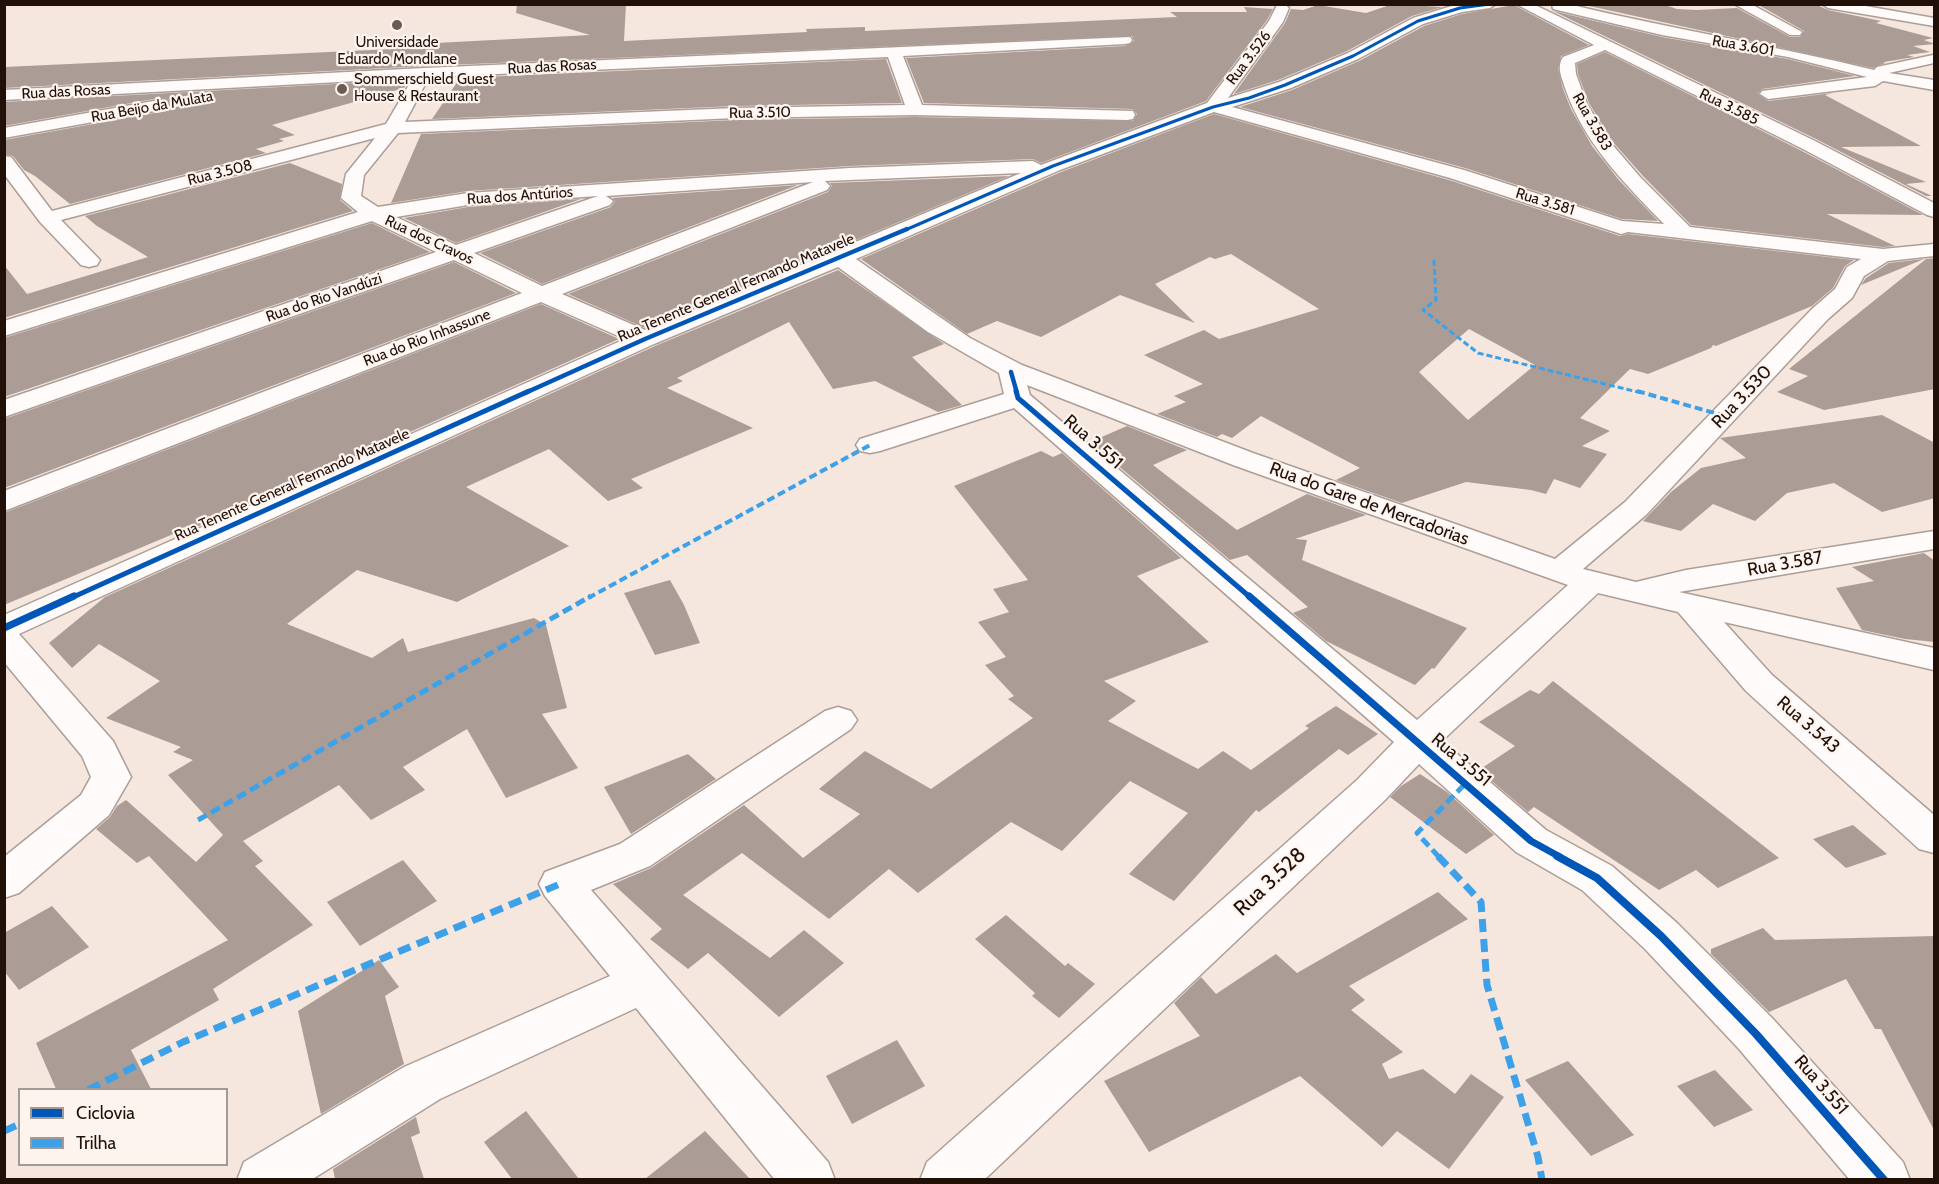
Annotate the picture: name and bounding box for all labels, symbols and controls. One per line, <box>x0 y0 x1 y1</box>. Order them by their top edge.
marker: Universidade Eduardo Mondlane <box>390 18 404 32</box>
street label: Rua 3.526 <box>1223 27 1275 89</box>
street label: Rua 3.601 <box>1711 32 1775 60</box>
place label: Universidade Eduardo Mondlane <box>337 34 457 69</box>
street label: Rua das Rosas <box>507 56 597 78</box>
place label: Sommerschield Guest House & Restaurant <box>354 71 494 106</box>
street label: Rua das Rosas <box>21 81 111 103</box>
marker: Sommerschield Guest House & Restaurant <box>335 82 349 96</box>
street label: Rua 3.585 <box>1696 85 1762 129</box>
street label: Rua Beijo da Mulata <box>90 87 214 127</box>
street label: Rua 3.583 <box>1568 90 1616 154</box>
street label: Rua 3.510 <box>729 103 791 123</box>
street label: Rua 3.508 <box>186 156 254 190</box>
street label: Rua dos Antúrios <box>466 183 574 209</box>
street label: Rua 3.581 <box>1513 185 1577 219</box>
street label: Rua dos Cravos <box>382 212 476 268</box>
street label: Rua Tenente General Fernando Matavele <box>615 230 857 346</box>
street label: Rua do Rio Vandúzi <box>264 270 384 326</box>
street label: Rua do Rio Inhassune <box>361 305 493 371</box>
street label: Rua 3.530 <box>1707 361 1777 433</box>
street label: Rua 3.551 <box>1059 410 1127 474</box>
street label: Rua Tenente General Fernando Matavele <box>172 425 412 545</box>
street label: Rua do Gare de Mercadorias <box>1266 458 1472 550</box>
street label: Rua 3.587 <box>1746 547 1824 581</box>
street label: Rua 3.543 <box>1772 692 1844 758</box>
street label: Rua 3.551 <box>1427 729 1495 791</box>
street label: Rua 3.528 <box>1229 842 1311 922</box>
street label: Rua 3.551 <box>1789 1051 1853 1119</box>
legend <box>18 1088 228 1166</box>
text: Ciclovia <box>76 1102 135 1124</box>
text: Trilha <box>76 1132 116 1154</box>

